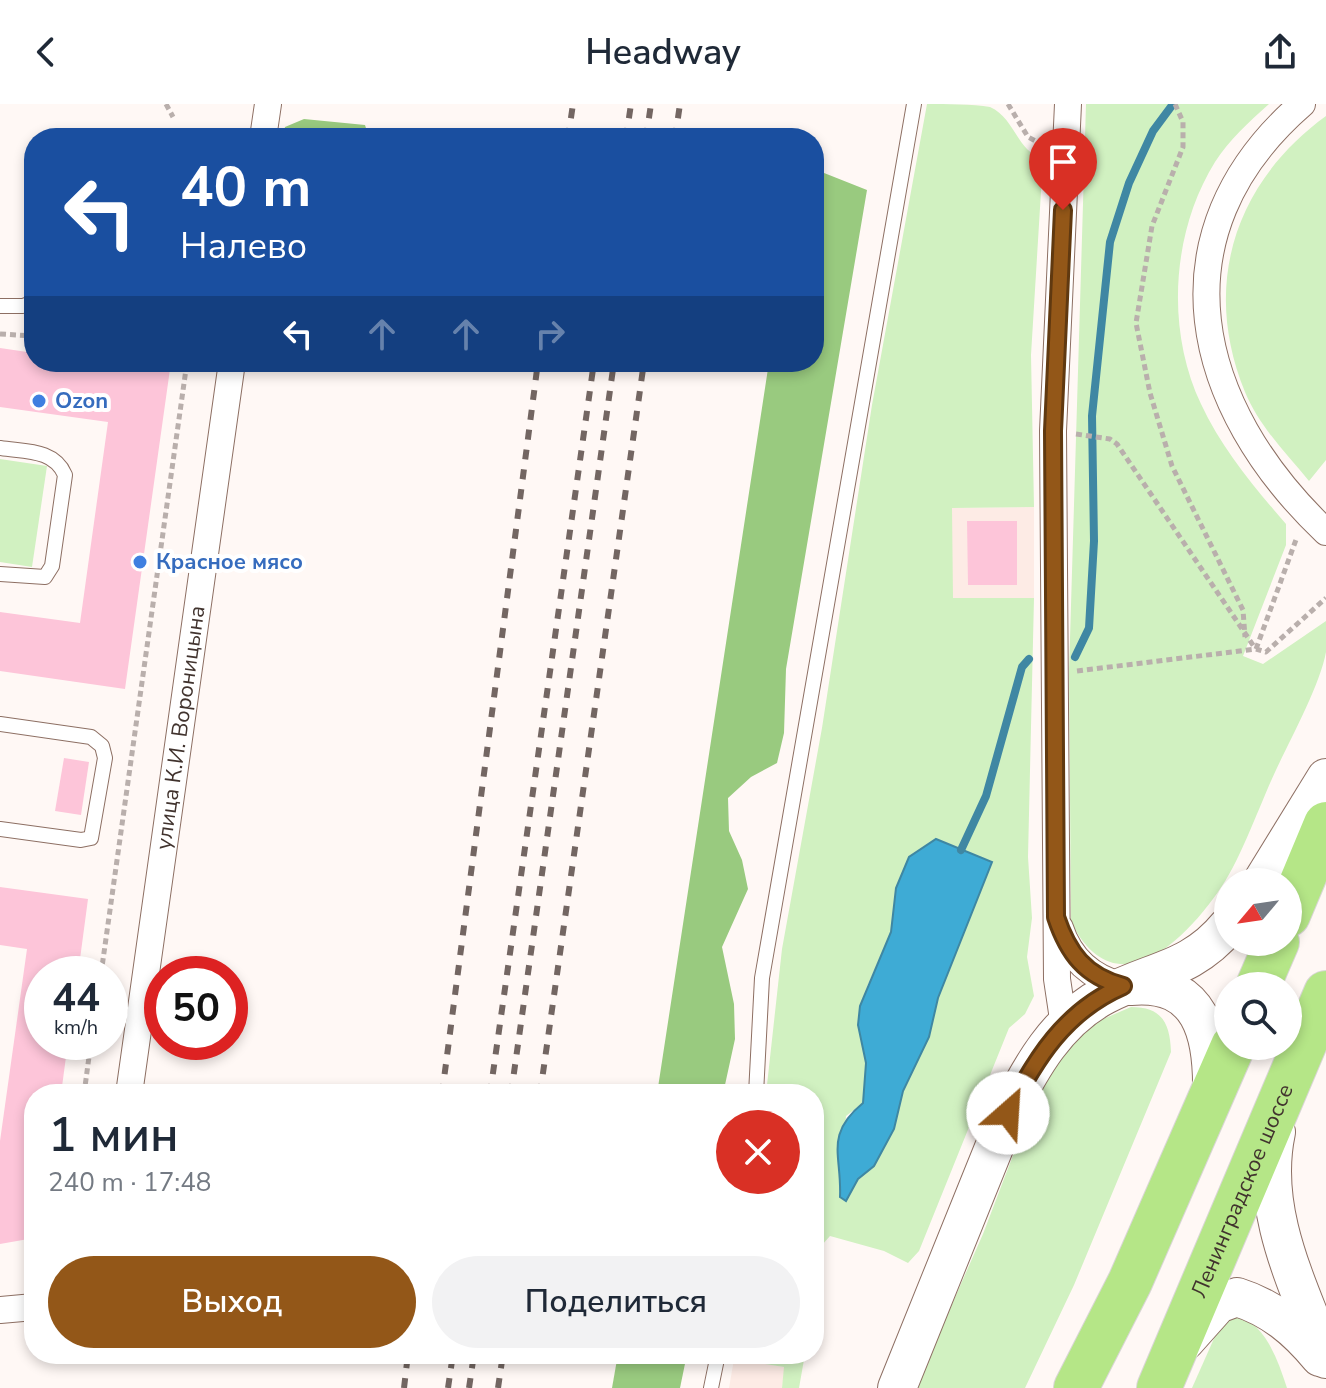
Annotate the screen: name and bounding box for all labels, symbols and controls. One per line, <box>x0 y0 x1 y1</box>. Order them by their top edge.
text: Headway <box>585 28 741 77</box>
icon: back <box>24 30 68 74</box>
icon: share <box>1258 30 1302 74</box>
pin <box>1029 128 1097 210</box>
icon: arrive <box>1041 140 1085 184</box>
text: 40 m <box>180 149 311 226</box>
icon: left <box>48 160 152 264</box>
text: Налево <box>180 222 307 271</box>
icon: left <box>276 312 320 356</box>
icon: ahead <box>360 312 404 356</box>
icon: ahead <box>444 312 488 356</box>
icon: right <box>528 312 572 356</box>
place label: Ozon <box>55 386 108 416</box>
marker: Ozon <box>30 392 48 410</box>
place label: Красное мясо <box>156 547 303 577</box>
marker: Красное мясо <box>131 553 149 571</box>
street label: улица К.И. Вороницына <box>149 604 213 851</box>
north arrow <box>1214 868 1302 956</box>
map controls <box>1214 868 1302 1060</box>
speed limit sign: 50 <box>144 956 248 1060</box>
text: 44 <box>52 971 100 1025</box>
button: search <box>1214 972 1302 1060</box>
text: km/h <box>54 1014 98 1041</box>
position arrow <box>966 1071 1050 1155</box>
street label: Ленинградское шоссе <box>1184 1079 1301 1302</box>
text: 1 мин <box>48 1102 179 1168</box>
button: close <box>716 1110 800 1194</box>
text: 240 m · 17:48 <box>48 1165 211 1200</box>
button: Выход <box>48 1256 416 1348</box>
button: Поделиться <box>432 1256 800 1348</box>

